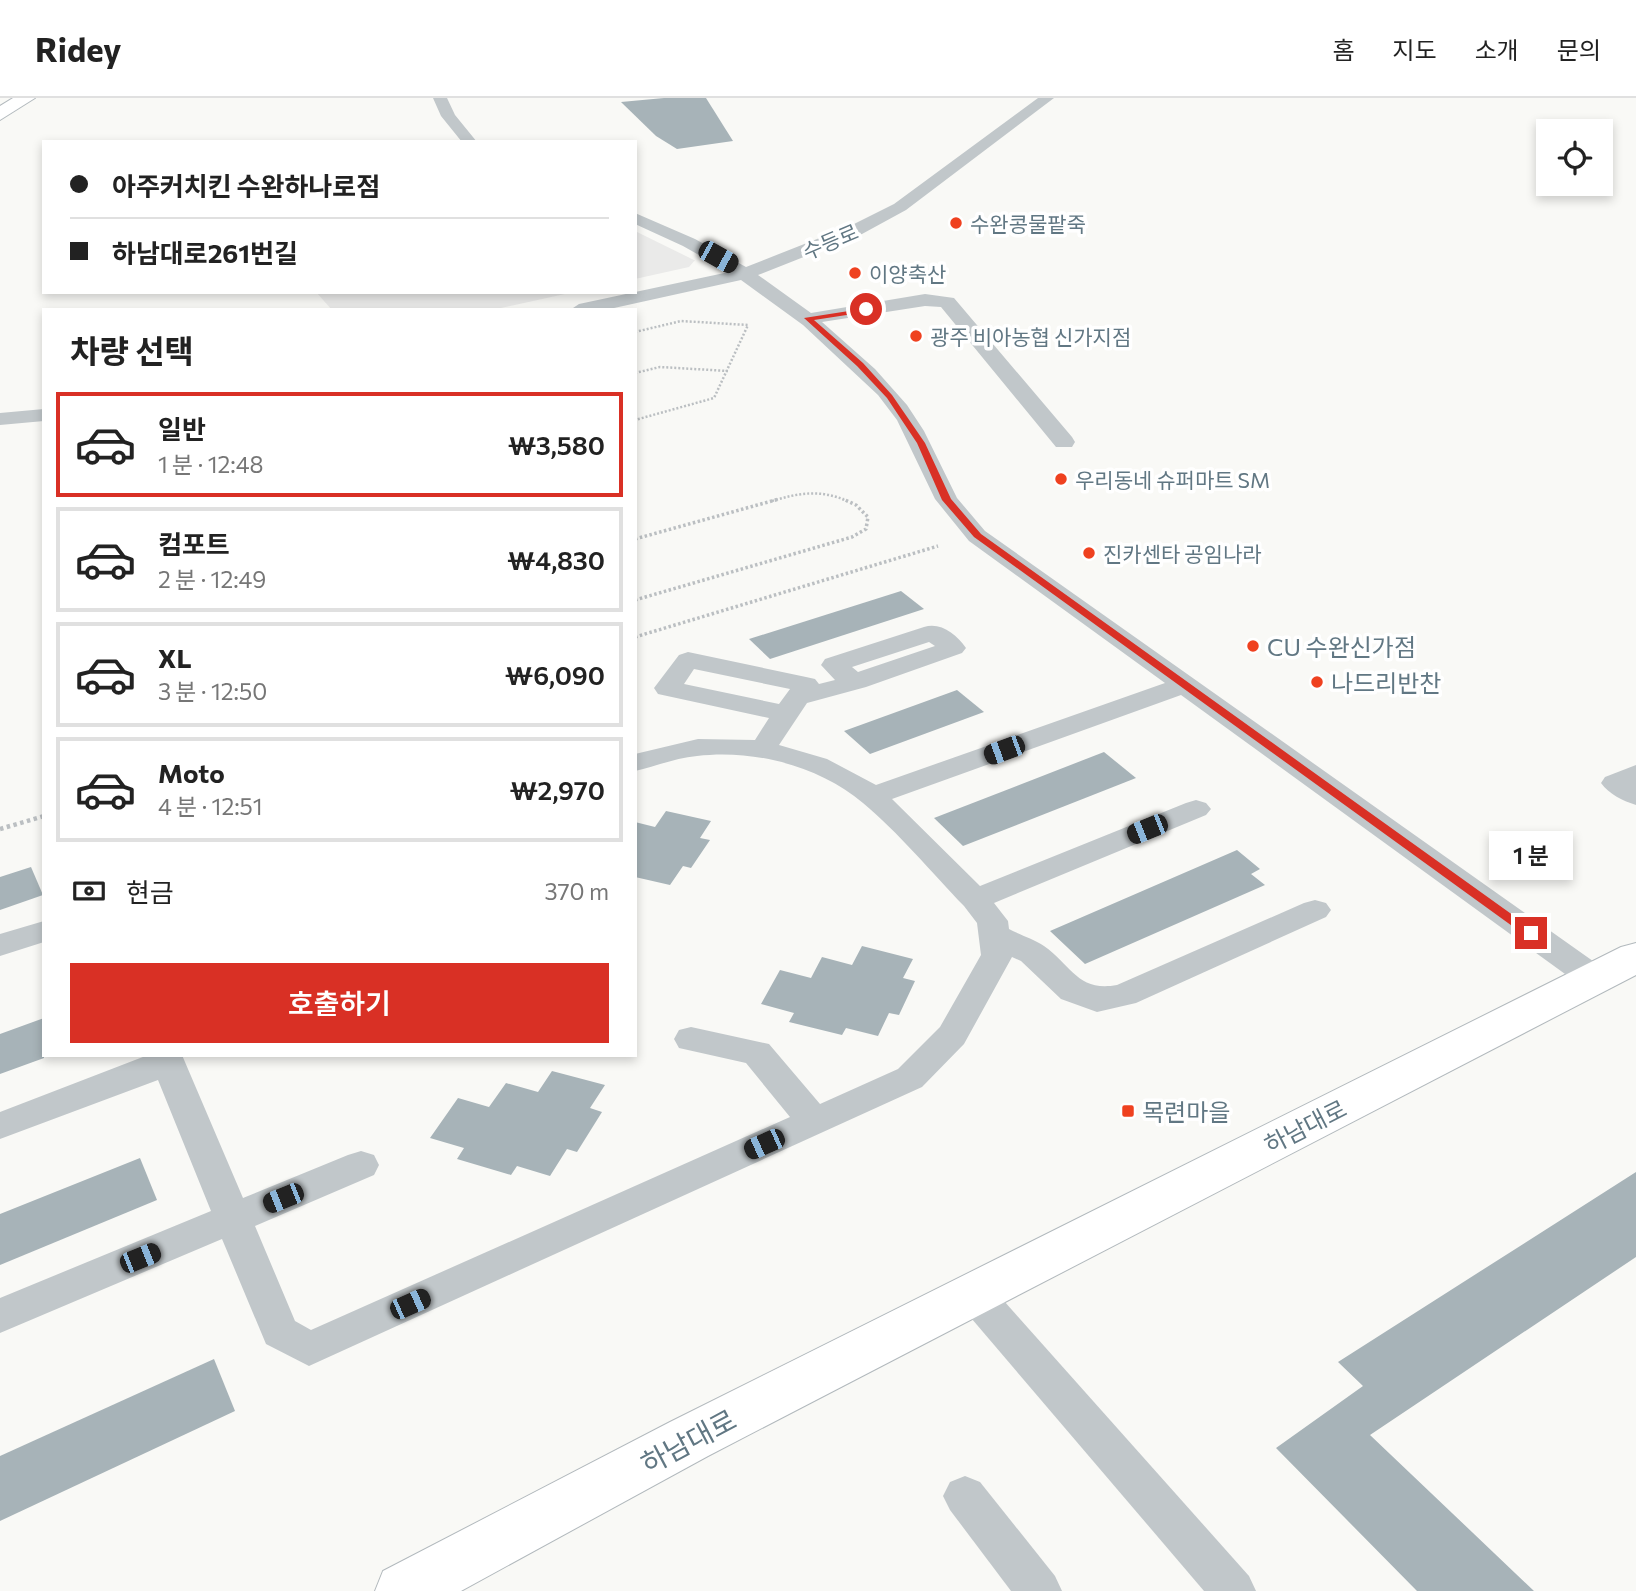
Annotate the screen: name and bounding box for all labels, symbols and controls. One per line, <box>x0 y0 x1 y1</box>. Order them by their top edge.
text: Ridey <box>35 28 121 69</box>
text: 홈 <box>1332 35 1354 64</box>
text: 지도 <box>1392 35 1437 64</box>
text: 소개 <box>1475 35 1519 64</box>
text: 문의 <box>1557 35 1601 64</box>
map controls <box>1536 119 1613 196</box>
button: locate <box>1536 119 1613 196</box>
text: 아주커치킨 수완하나로점 <box>112 170 380 201</box>
place label: 수완콩물팥죽 <box>970 211 1086 236</box>
marker: 수완콩물팥죽 <box>948 215 964 231</box>
street label: 수등로 <box>798 218 862 264</box>
text: 하남대로261번길 <box>112 237 298 268</box>
car <box>695 238 742 276</box>
place label: 이양축산 <box>869 261 946 286</box>
marker: 이양축산 <box>847 265 863 281</box>
route start <box>850 293 882 325</box>
place label: 광주 비아농협 신가지점 <box>930 324 1131 349</box>
marker: 광주 비아농협 신가지점 <box>908 328 924 344</box>
text: 차량 선택 <box>70 330 194 370</box>
icon: car <box>74 413 137 476</box>
text: 일반 <box>158 413 206 444</box>
text: ₩3,580 <box>508 429 605 460</box>
text: 1 분 · 12:48 <box>158 450 263 478</box>
place label: 우리동네 슈퍼마트 SM <box>1075 467 1270 492</box>
marker: 우리동네 슈퍼마트 SM <box>1053 471 1069 487</box>
icon: car <box>74 528 137 591</box>
text: 컴포트 <box>158 528 230 559</box>
place label: 진카센타 공임나라 <box>1103 541 1262 566</box>
text: ₩4,830 <box>507 544 605 575</box>
marker: 진카센타 공임나라 <box>1081 545 1097 561</box>
text: 2 분 · 12:49 <box>158 565 266 593</box>
place label: CU 수완신가점 <box>1267 632 1416 661</box>
marker: CU 수완신가점 <box>1245 638 1261 654</box>
text: XL <box>158 642 192 673</box>
icon: car <box>74 643 137 706</box>
text: ₩6,090 <box>505 659 605 690</box>
place label: 나드리반찬 <box>1331 668 1441 697</box>
marker: 나드리반찬 <box>1309 674 1325 690</box>
text: 3 분 · 12:50 <box>158 677 267 705</box>
car <box>981 733 1028 767</box>
text: Moto <box>158 757 225 788</box>
icon: car <box>74 758 137 821</box>
text: ₩2,970 <box>510 774 605 805</box>
text: 4 분 · 12:51 <box>158 792 263 820</box>
car <box>1124 811 1171 847</box>
callout: 1 분 <box>1489 832 1573 880</box>
text: 1 분 <box>1513 841 1549 869</box>
icon: cash <box>70 872 108 910</box>
text: 현금 <box>126 876 174 907</box>
text: 370 m <box>544 877 609 905</box>
route end <box>1515 917 1547 949</box>
button: 호출하기 <box>70 963 609 1043</box>
street label: 하남대로 <box>1259 1093 1351 1159</box>
place label: 목련마을 <box>1142 1097 1230 1126</box>
marker: 목련마을 <box>1120 1103 1136 1119</box>
car <box>741 1126 788 1162</box>
car <box>260 1180 307 1216</box>
car <box>117 1240 164 1276</box>
car <box>387 1286 434 1322</box>
street label: 하남대로 <box>635 1402 741 1480</box>

